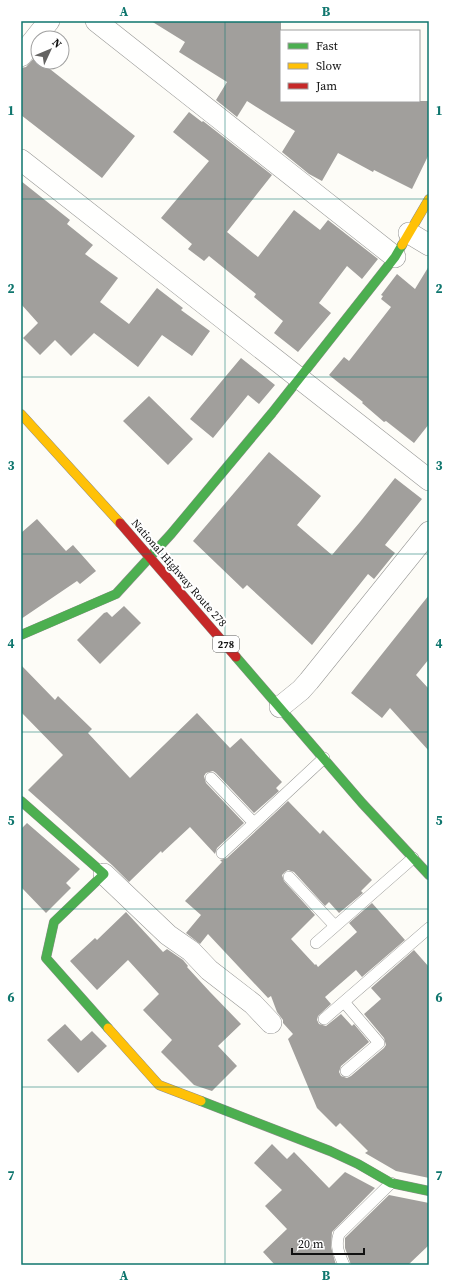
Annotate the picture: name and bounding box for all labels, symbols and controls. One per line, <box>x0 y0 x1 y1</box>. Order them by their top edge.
text: A <box>120 3 129 20</box>
text: B <box>322 3 331 20</box>
north arrow <box>30 30 70 70</box>
legend <box>280 30 420 102</box>
text: N <box>49 35 65 51</box>
text: Fast <box>316 38 338 54</box>
text: Slow <box>316 58 342 74</box>
text: Jam <box>315 78 337 94</box>
text: 1 <box>7 102 15 119</box>
text: 1 <box>435 102 443 119</box>
text: 2 <box>7 280 15 297</box>
text: 2 <box>435 280 443 297</box>
text: 3 <box>7 457 15 474</box>
text: 3 <box>435 457 443 474</box>
street label: National Highway Route 278 <box>128 516 230 630</box>
text: 4 <box>7 635 15 652</box>
text: 4 <box>435 635 443 652</box>
road number: 278 <box>213 636 239 652</box>
text: 5 <box>7 812 15 829</box>
text: 5 <box>435 812 443 829</box>
text: 6 <box>7 989 15 1006</box>
text: 6 <box>435 989 443 1006</box>
text: 7 <box>7 1167 15 1184</box>
text: 7 <box>435 1167 443 1184</box>
scale bar <box>292 1230 364 1256</box>
text: 20 m <box>298 1236 324 1252</box>
text: A <box>120 1267 129 1284</box>
text: B <box>322 1267 331 1284</box>

